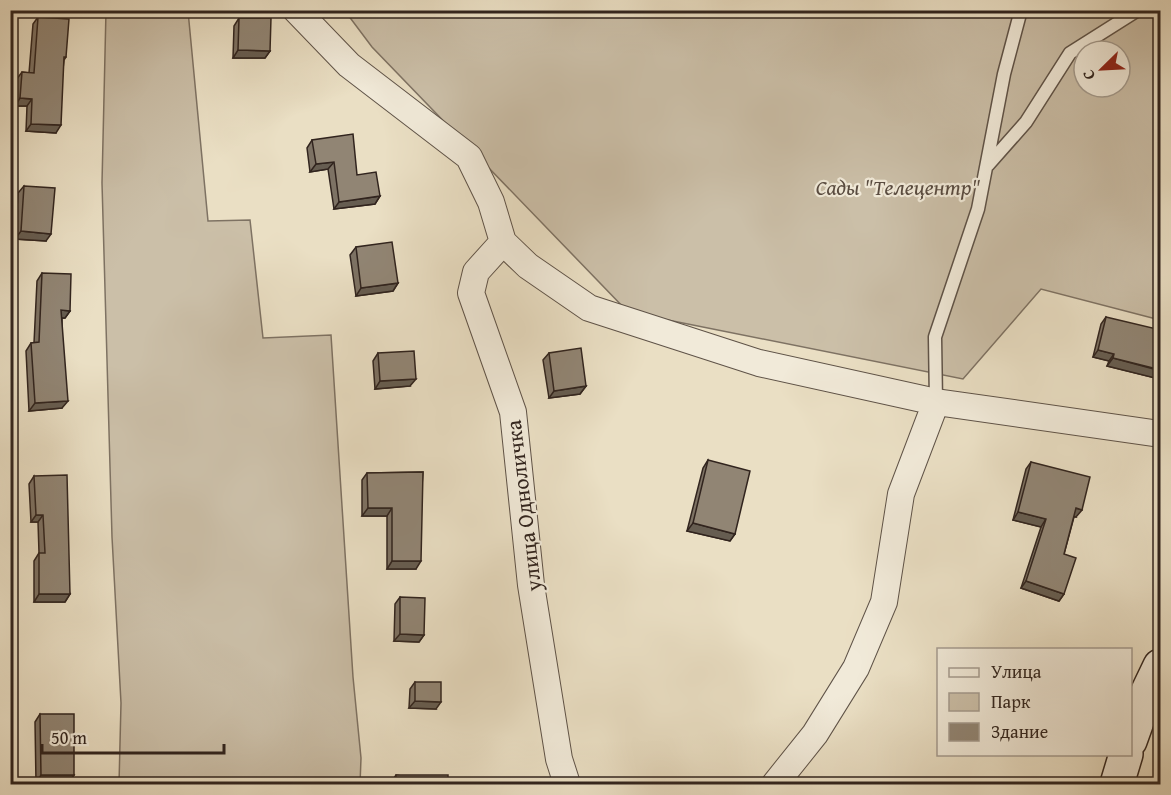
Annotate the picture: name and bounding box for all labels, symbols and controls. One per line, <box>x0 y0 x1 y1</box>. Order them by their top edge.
north arrow <box>1072 39 1132 99</box>
text: С <box>1075 66 1101 84</box>
park label: Сады "Телецентр" <box>816 171 981 203</box>
street label: улица Одноличка <box>497 418 550 595</box>
legend <box>937 648 1132 756</box>
text: Улица <box>991 658 1042 685</box>
text: Парк <box>991 688 1031 715</box>
scale bar <box>42 717 224 755</box>
text: Здание <box>991 718 1048 745</box>
text: 50 m <box>51 724 87 751</box>

